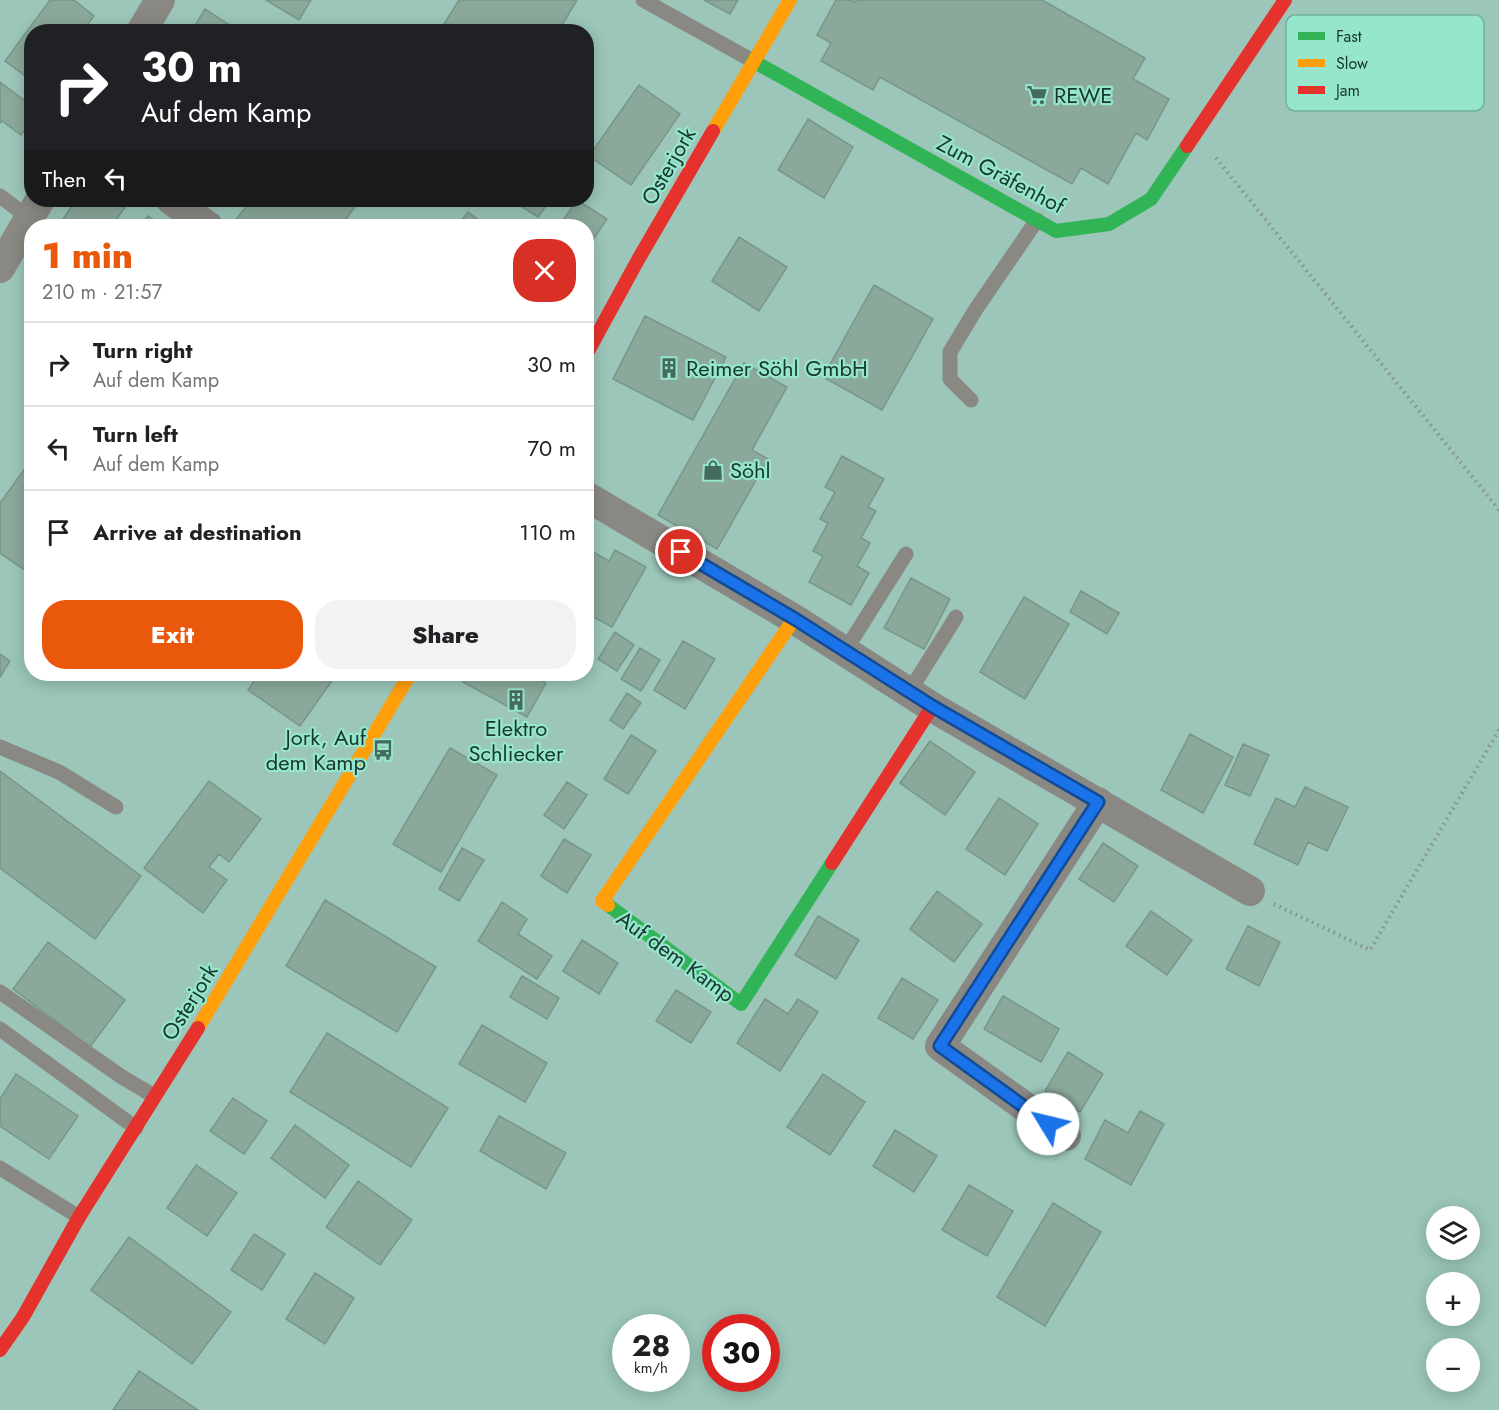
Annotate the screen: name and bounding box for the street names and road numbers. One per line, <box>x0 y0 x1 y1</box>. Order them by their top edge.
street label: Osterjork <box>633 121 703 211</box>
street label: Zum Gräfenhof <box>931 127 1071 222</box>
street label: Auf dem Kamp <box>610 902 742 1010</box>
street label: Osterjork <box>153 957 225 1047</box>

